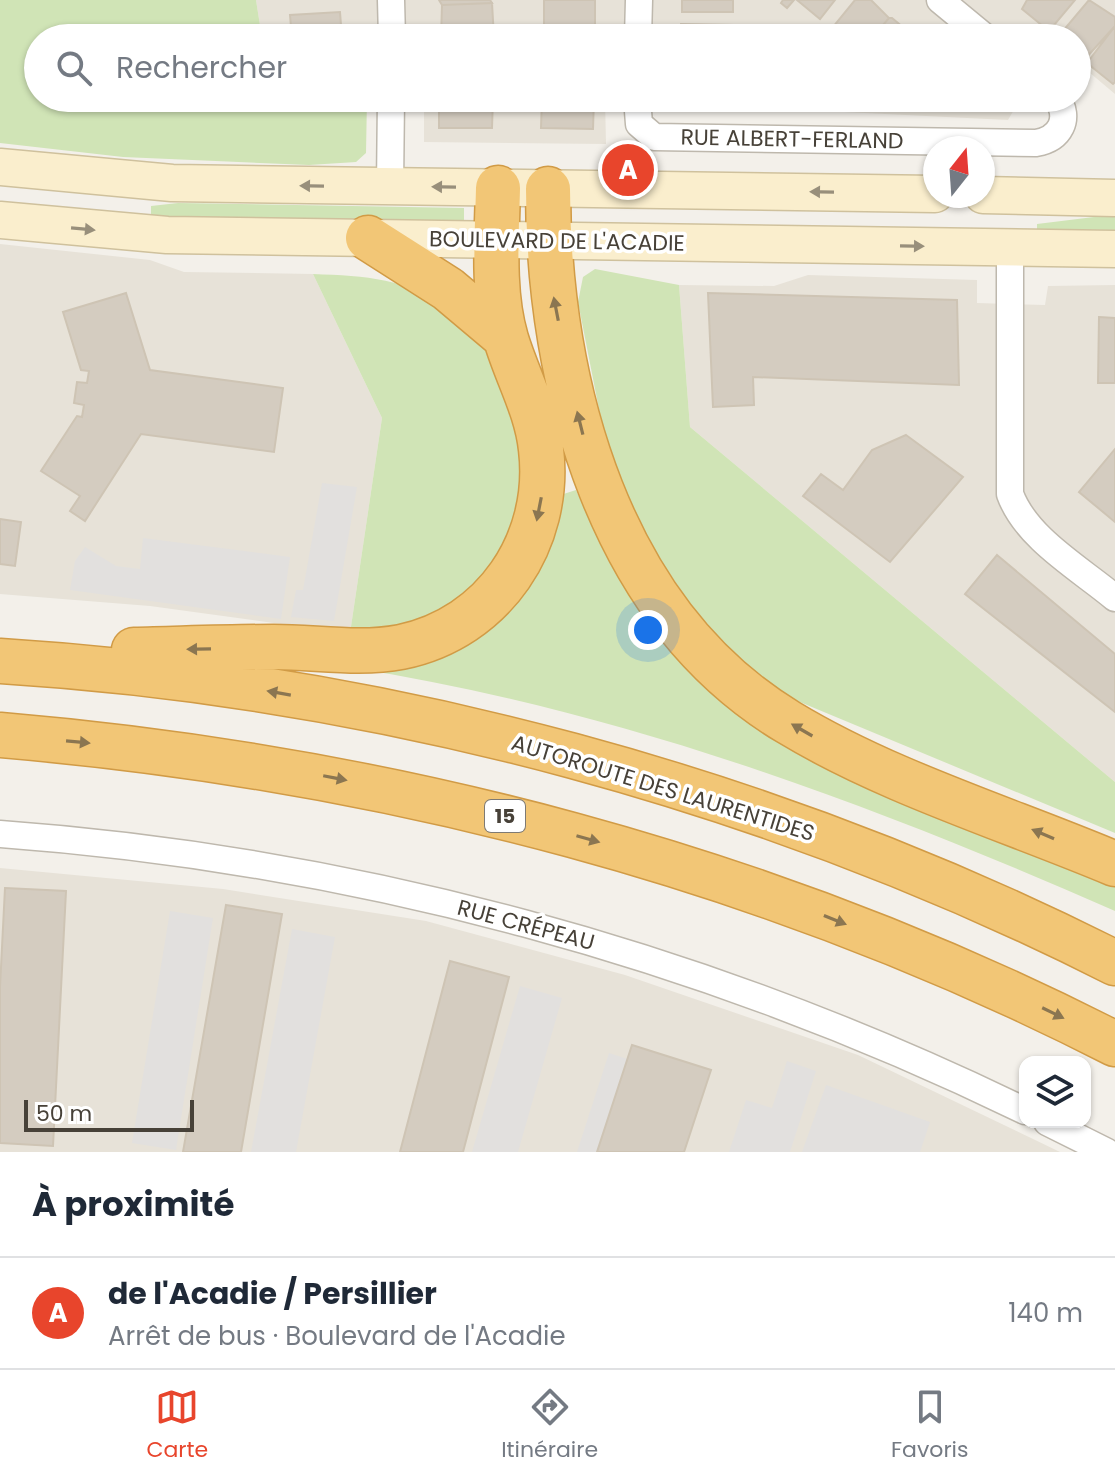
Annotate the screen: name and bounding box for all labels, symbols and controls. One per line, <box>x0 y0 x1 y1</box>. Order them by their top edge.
search box <box>24 24 1091 112</box>
icon: search <box>52 46 96 90</box>
text: Rechercher <box>116 46 287 89</box>
street label: RUE ALBERT-FERLAND <box>680 122 904 156</box>
north arrow <box>923 136 995 208</box>
pin: A <box>602 140 654 200</box>
one-way arrow <box>299 179 324 192</box>
one-way arrow <box>431 181 456 193</box>
one-way arrow <box>809 186 834 199</box>
one-way arrow <box>71 223 96 236</box>
street label: BOULEVARD DE L'ACADIE <box>429 223 685 259</box>
one-way arrow <box>900 240 925 252</box>
one-way arrow <box>549 296 561 321</box>
one-way arrow <box>573 410 586 435</box>
one-way arrow <box>532 497 545 522</box>
your location <box>628 610 668 650</box>
one-way arrow <box>186 643 211 655</box>
one-way arrow <box>266 687 291 699</box>
one-way arrow <box>791 723 813 737</box>
street label: AUTOROUTE DES LAURENTIDES <box>508 727 818 849</box>
one-way arrow <box>66 735 91 748</box>
one-way arrow <box>323 773 348 785</box>
road number: 15 <box>485 800 525 832</box>
one-way arrow <box>1031 828 1055 841</box>
one-way arrow <box>576 833 600 846</box>
street label: RUE CRÉPEAU <box>454 892 598 958</box>
one-way arrow <box>823 913 847 926</box>
one-way arrow <box>1041 1006 1064 1020</box>
map controls <box>1019 1056 1091 1128</box>
button: layers <box>1019 1056 1091 1128</box>
scale bar <box>24 1096 194 1132</box>
text: 50 m <box>36 1098 92 1129</box>
text: À proximité <box>32 1180 234 1228</box>
text: de l'Acadie / Persillier <box>108 1272 437 1315</box>
text: A <box>48 1295 68 1331</box>
text: 140 m <box>1008 1295 1083 1331</box>
text: Arrêt de bus · Boulevard de l'Acadie <box>108 1318 566 1354</box>
tab: Carte <box>146 1385 208 1466</box>
tab: Itinéraire <box>501 1385 598 1466</box>
tab: Favoris <box>891 1385 969 1466</box>

